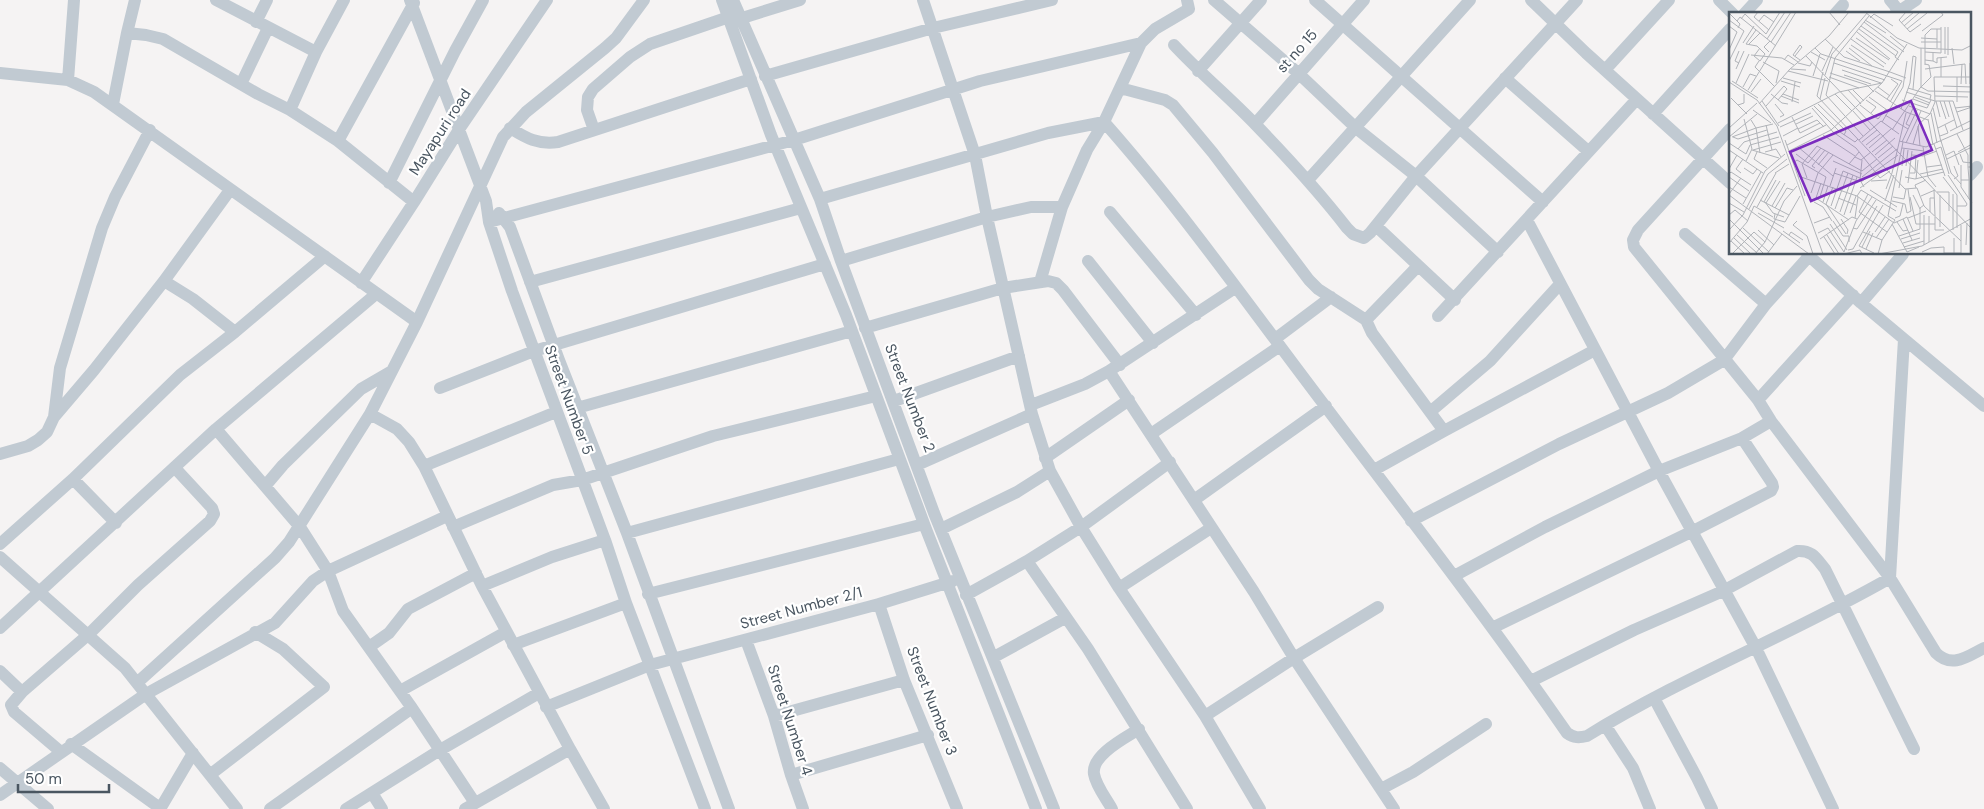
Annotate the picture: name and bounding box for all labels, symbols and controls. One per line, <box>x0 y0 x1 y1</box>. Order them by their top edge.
inset map <box>1729 12 1972 255</box>
street label: st no 15 <box>1272 25 1322 77</box>
street label: Mayapuri road <box>405 85 475 179</box>
street label: Street Number 2 <box>880 341 940 455</box>
street label: Street Number 5 <box>540 342 598 458</box>
street label: Street Number 2/1 <box>738 582 864 634</box>
street label: Street Number 3 <box>902 644 962 758</box>
street label: Street Number 4 <box>763 662 817 778</box>
scale bar <box>18 762 109 794</box>
text: 50 m <box>25 769 62 789</box>

